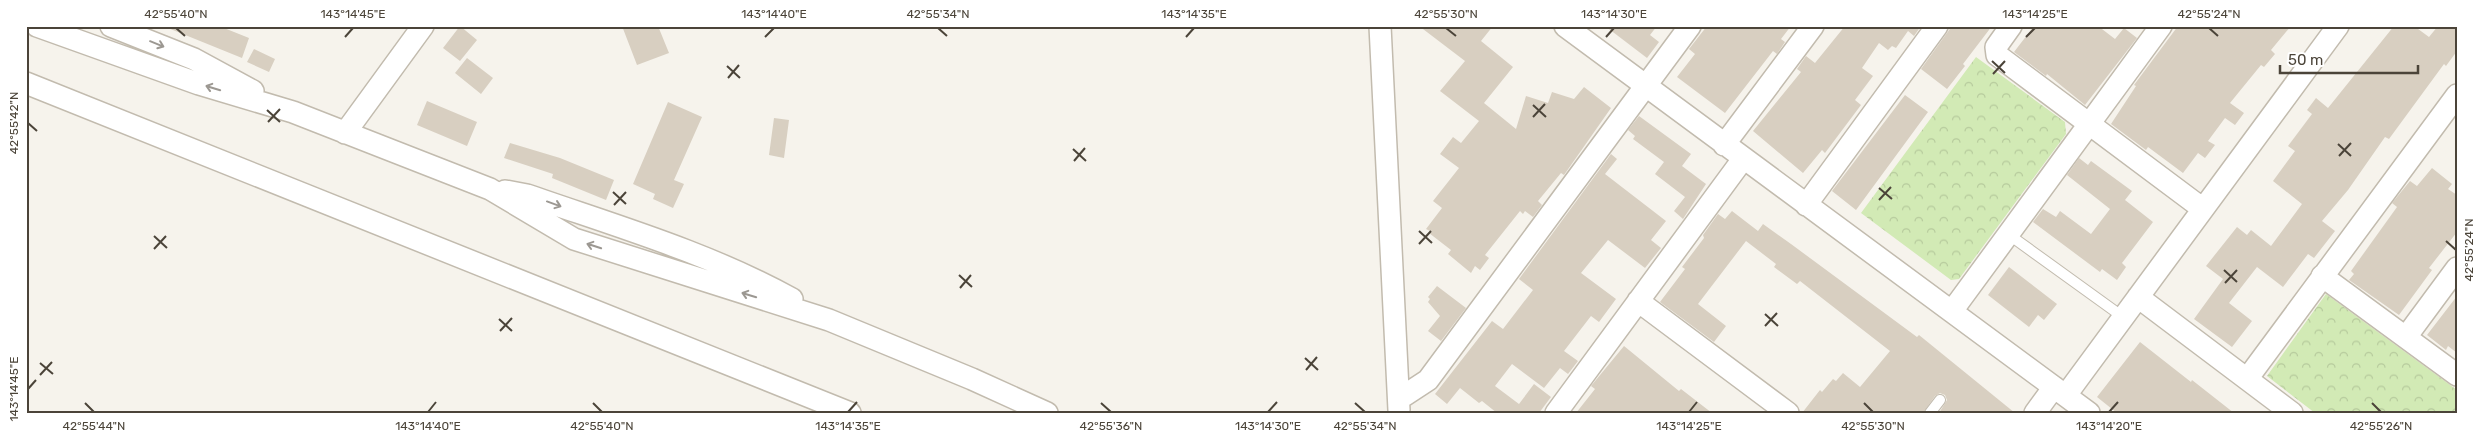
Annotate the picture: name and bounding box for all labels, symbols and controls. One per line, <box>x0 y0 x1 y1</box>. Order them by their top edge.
text: 42°55'40"N <box>144 7 208 21</box>
text: 143°14'45"E <box>320 7 386 21</box>
text: 143°14'40"E <box>741 7 807 21</box>
text: 42°55'34"N <box>906 7 970 21</box>
text: 143°14'35"E <box>1161 7 1227 21</box>
text: 42°55'30"N <box>1414 7 1478 21</box>
text: 143°14'30"E <box>1581 7 1647 21</box>
text: 143°14'25"E <box>2002 7 2068 21</box>
text: 42°55'24"N <box>2178 7 2240 21</box>
one-way arrow <box>149 40 164 50</box>
scale bar <box>2280 42 2418 74</box>
text: 50 m <box>2288 51 2323 69</box>
one-way arrow <box>205 83 221 93</box>
text: 42°55'42"N <box>7 92 21 154</box>
one-way arrow <box>546 200 562 210</box>
text: 42°55'24"N <box>2462 219 2476 281</box>
one-way arrow <box>586 240 602 250</box>
one-way arrow <box>741 289 757 299</box>
text: 143°14'45"E <box>7 356 21 422</box>
text: 42°55'44"N <box>63 419 125 433</box>
text: 143°14'40"E <box>395 419 461 433</box>
text: 42°55'40"N <box>570 419 634 433</box>
text: 143°14'35"E <box>815 419 881 433</box>
text: 42°55'36"N <box>1080 419 1142 433</box>
text: 143°14'30"E <box>1235 419 1301 433</box>
text: 42°55'34"N <box>1333 419 1397 433</box>
text: 143°14'25"E <box>1656 419 1722 433</box>
text: 42°55'30"N <box>1841 419 1905 433</box>
text: 143°14'20"E <box>2076 419 2142 433</box>
text: 42°55'26"N <box>2350 419 2412 433</box>

